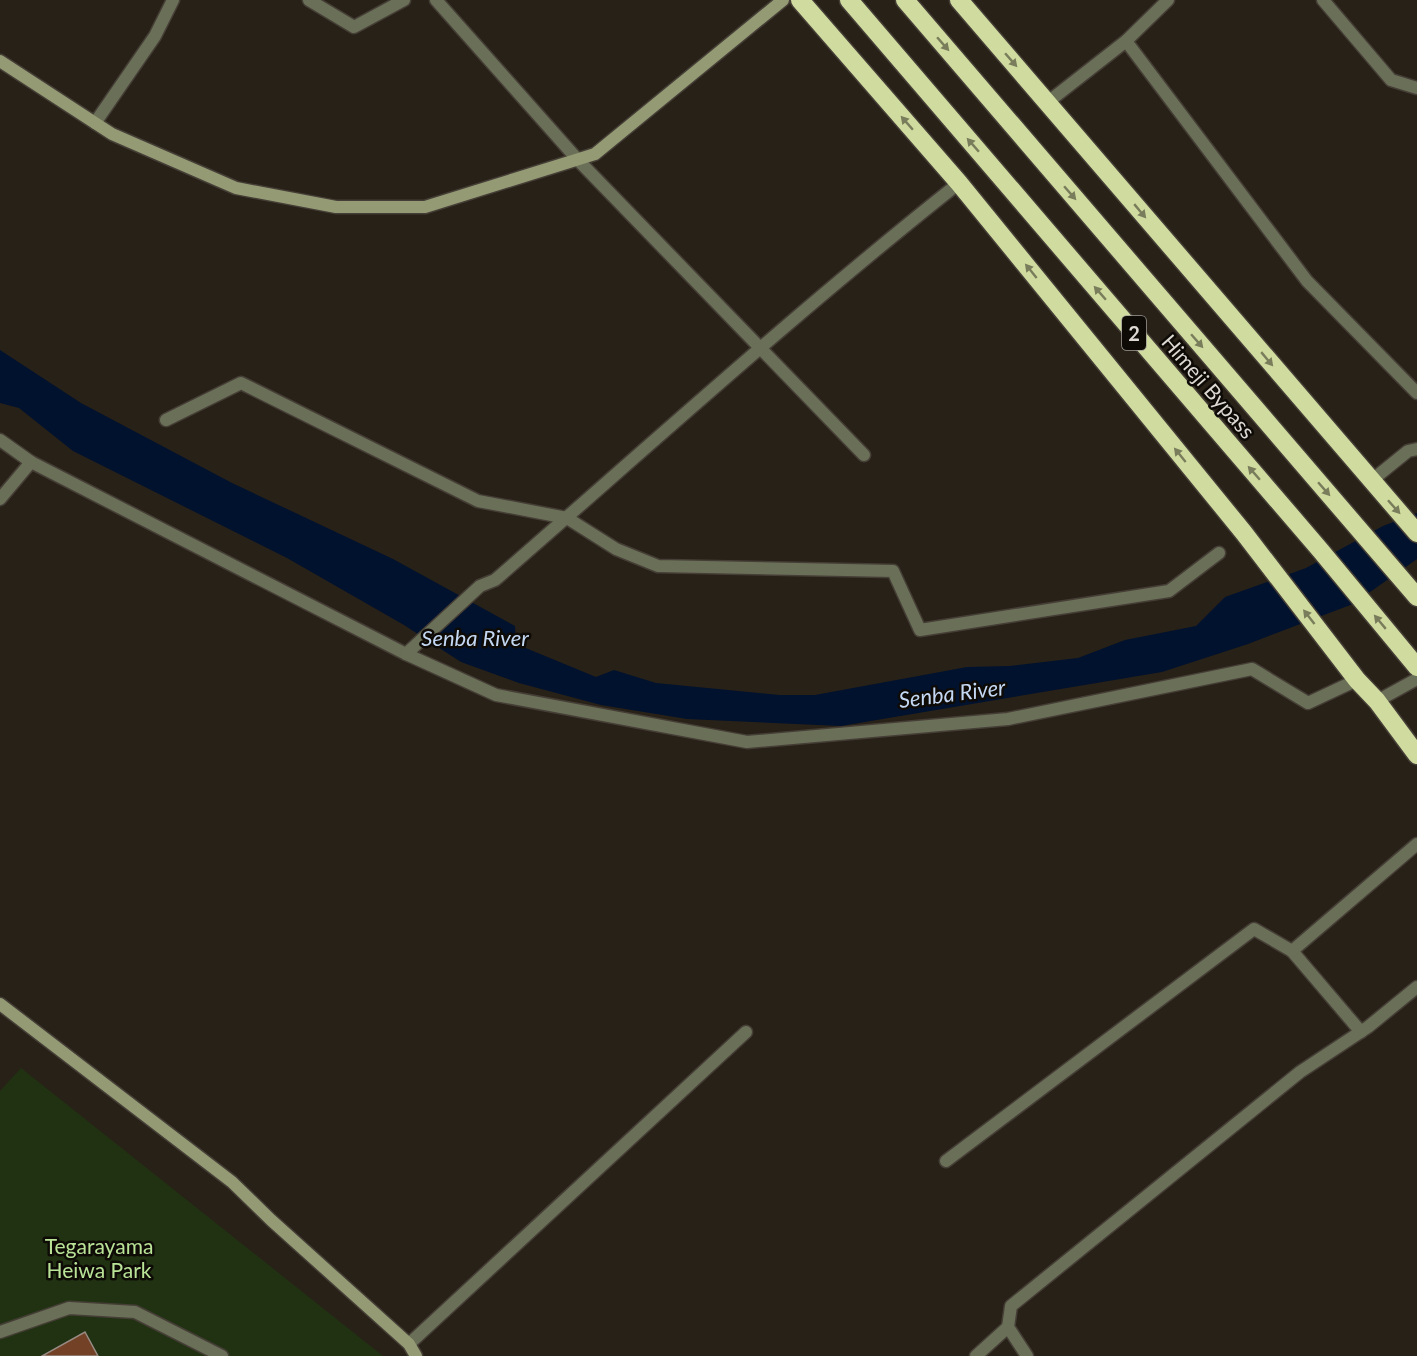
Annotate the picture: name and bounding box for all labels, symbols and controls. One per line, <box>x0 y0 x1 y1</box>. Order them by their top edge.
one-way arrow <box>937 36 950 52</box>
one-way arrow <box>1004 52 1017 67</box>
one-way arrow <box>901 116 914 131</box>
one-way arrow <box>967 138 980 153</box>
one-way arrow <box>1063 185 1076 200</box>
one-way arrow <box>1134 203 1147 219</box>
one-way arrow <box>1024 263 1037 279</box>
one-way arrow <box>1093 285 1106 301</box>
road number: 2 <box>1122 316 1146 350</box>
street label: Himeji Bypass <box>1157 329 1261 443</box>
one-way arrow <box>1190 333 1203 348</box>
one-way arrow <box>1260 351 1273 366</box>
one-way arrow <box>1174 447 1187 463</box>
one-way arrow <box>1248 466 1261 481</box>
one-way arrow <box>1317 481 1330 496</box>
one-way arrow <box>1387 499 1400 514</box>
one-way arrow <box>1302 609 1315 625</box>
one-way arrow <box>1373 614 1386 630</box>
water label: Senba River <box>421 624 529 651</box>
water label: Senba River <box>897 673 1007 713</box>
park label: Tegarayama Heiwa Park <box>45 1233 153 1282</box>

